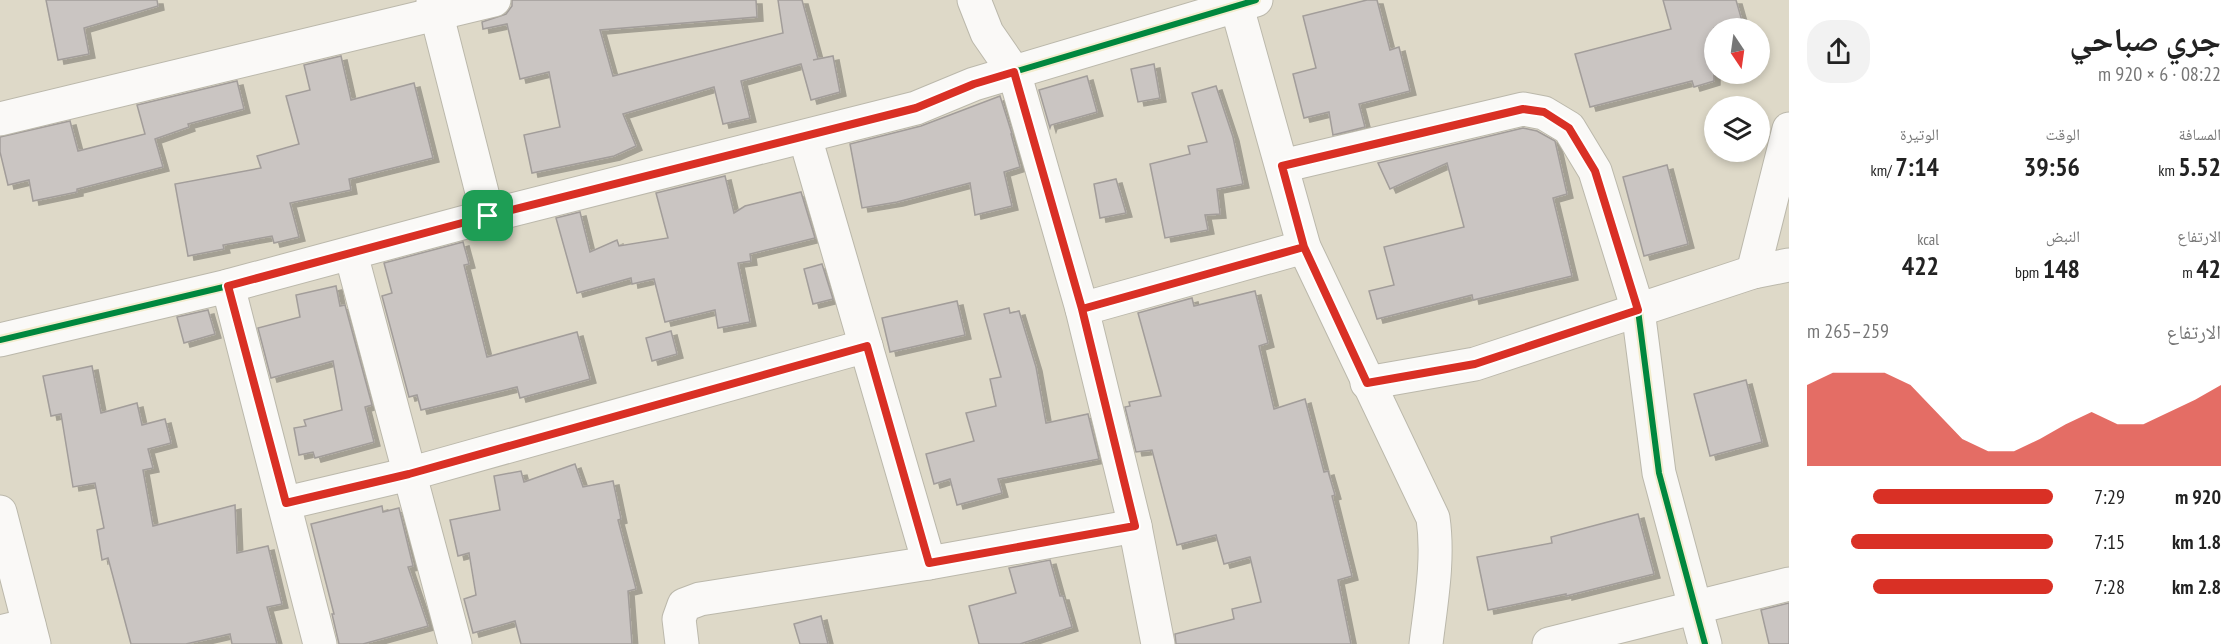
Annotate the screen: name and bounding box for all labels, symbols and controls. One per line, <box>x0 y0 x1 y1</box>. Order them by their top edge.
text: جري صباحي <box>2069 17 2221 60</box>
north arrow <box>1704 18 1770 84</box>
map controls <box>1704 18 1770 162</box>
button: share <box>1807 20 1870 83</box>
text: 08:22 · 6 × 920 m <box>2098 61 2221 87</box>
button: layers <box>1704 96 1770 162</box>
text: الوتيرة <box>1900 124 1939 144</box>
text: الوقت <box>2046 124 2080 144</box>
text: المسافة <box>2179 124 2221 144</box>
text: 7:14 <box>1895 150 1939 183</box>
text: 39:56 <box>2024 150 2080 183</box>
text: 5.52 <box>2178 150 2221 183</box>
text: /km <box>1870 160 1895 180</box>
text: km <box>2158 160 2178 180</box>
pin <box>462 190 513 241</box>
icon: arrive <box>471 199 504 232</box>
text: النبض <box>2046 226 2080 246</box>
text: الارتفاع <box>2177 226 2221 246</box>
text: kcal <box>1917 229 1939 249</box>
text: 422 <box>1902 249 1939 282</box>
text: 148 <box>2043 252 2080 285</box>
text: 42 <box>2196 252 2221 285</box>
text: bpm <box>2015 262 2043 282</box>
text: m <box>2182 262 2196 282</box>
text: 259–265 m <box>1807 318 1889 344</box>
text: الارتفاع <box>2166 319 2221 345</box>
text: 7:29 <box>2094 484 2125 510</box>
text: 920 m <box>2175 484 2221 510</box>
text: 7:15 <box>2094 529 2125 555</box>
text: 1.8 km <box>2172 529 2221 555</box>
text: 7:28 <box>2094 574 2125 600</box>
text: 2.8 km <box>2172 574 2221 600</box>

